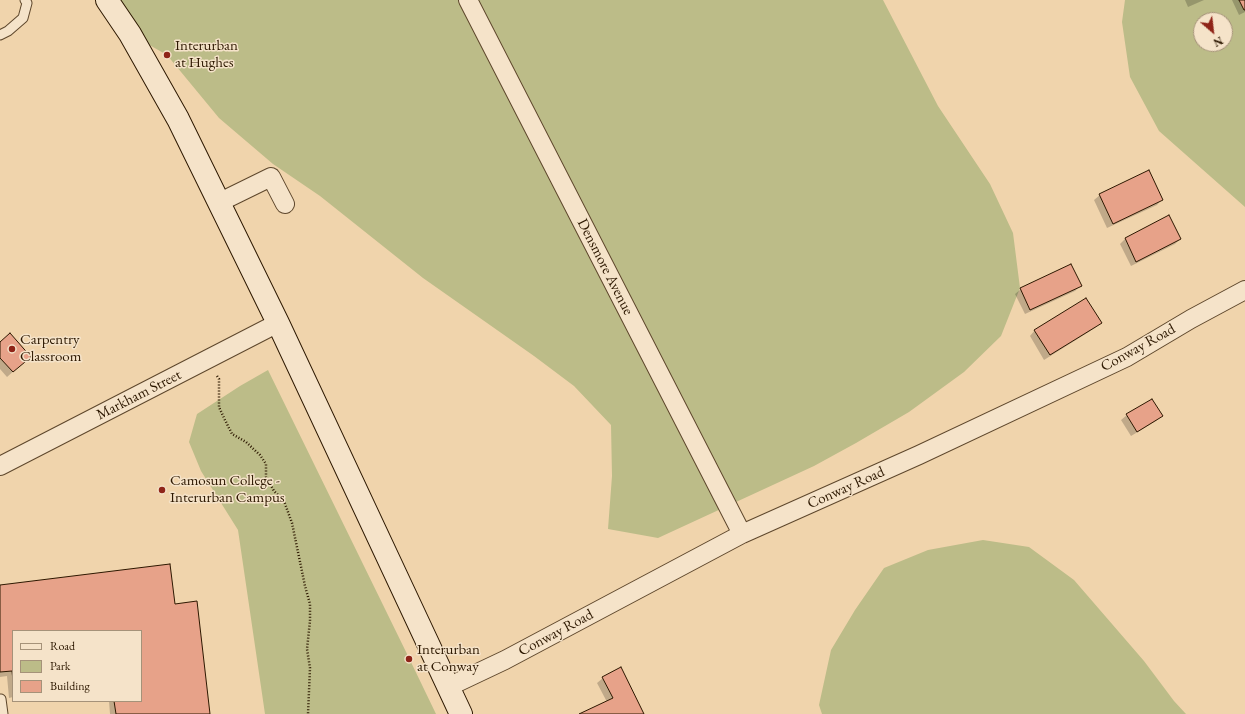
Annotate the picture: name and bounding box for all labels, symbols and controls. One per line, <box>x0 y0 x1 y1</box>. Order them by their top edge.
north arrow <box>1193 12 1233 52</box>
text: N <box>1211 33 1225 50</box>
place label: Interurban at Hughes <box>175 37 238 72</box>
marker: Interurban at Hughes <box>162 50 172 60</box>
street label: Densmore Avenue <box>573 216 637 318</box>
street label: Conway Road <box>1098 320 1178 376</box>
place label: Carpentry Classroom <box>20 331 81 366</box>
marker: Carpentry Classroom <box>7 344 17 354</box>
street label: Markham Street <box>94 366 184 424</box>
street label: Conway Road <box>805 463 887 513</box>
place label: Camosun College - Interurban Campus <box>170 472 285 507</box>
marker: Camosun College - Interurban Campus <box>157 485 167 495</box>
street label: Conway Road <box>515 606 597 660</box>
legend <box>12 630 142 702</box>
text: Road <box>50 638 75 654</box>
place label: Interurban at Conway <box>417 641 480 676</box>
marker: Interurban at Conway <box>404 654 414 664</box>
text: Park <box>50 658 70 674</box>
text: Building <box>50 678 90 694</box>

